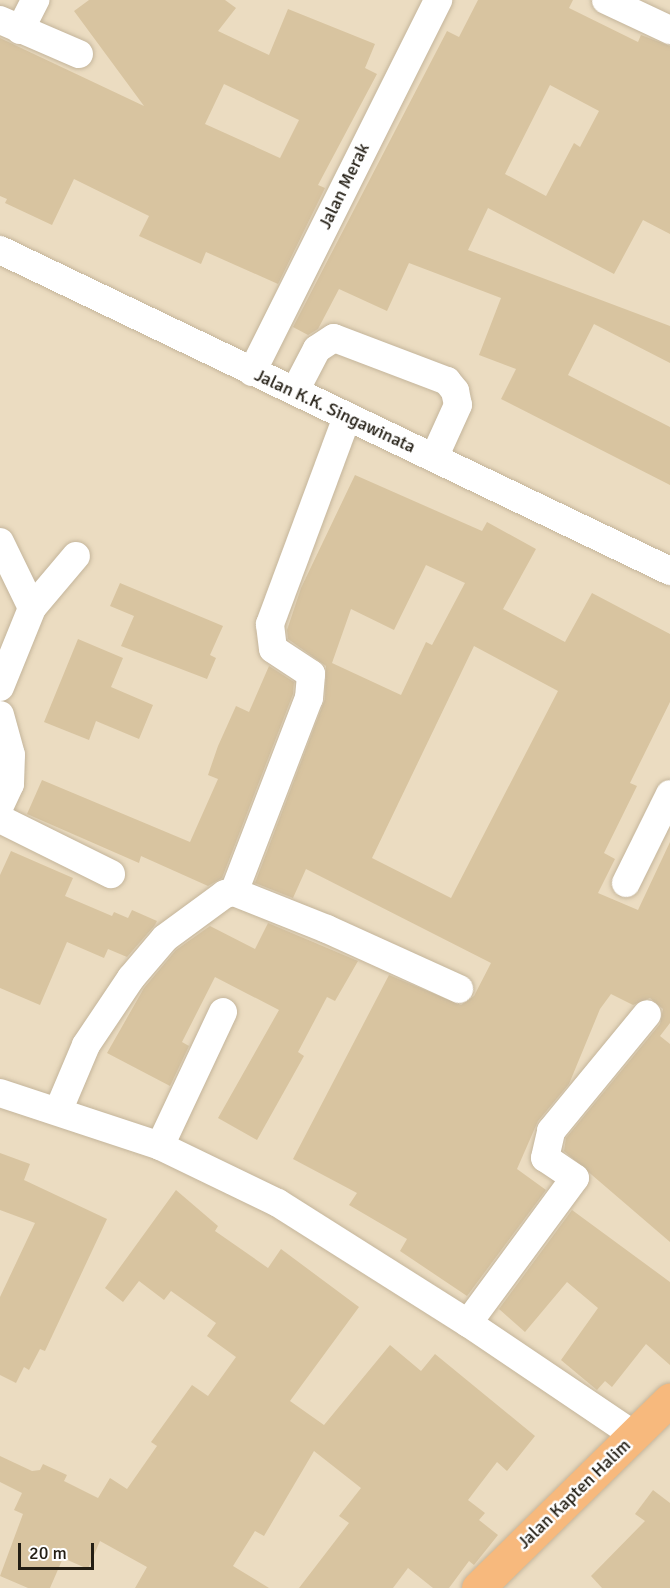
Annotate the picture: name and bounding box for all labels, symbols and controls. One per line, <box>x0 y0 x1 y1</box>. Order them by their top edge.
street label: Jalan Merak <box>314 139 374 233</box>
street label: Jalan K.K. Singawinata <box>251 364 419 458</box>
street label: Jalan Kapten Halim <box>513 1434 635 1554</box>
scale bar <box>21 1531 98 1569</box>
text: 20 m <box>29 1542 67 1564</box>

